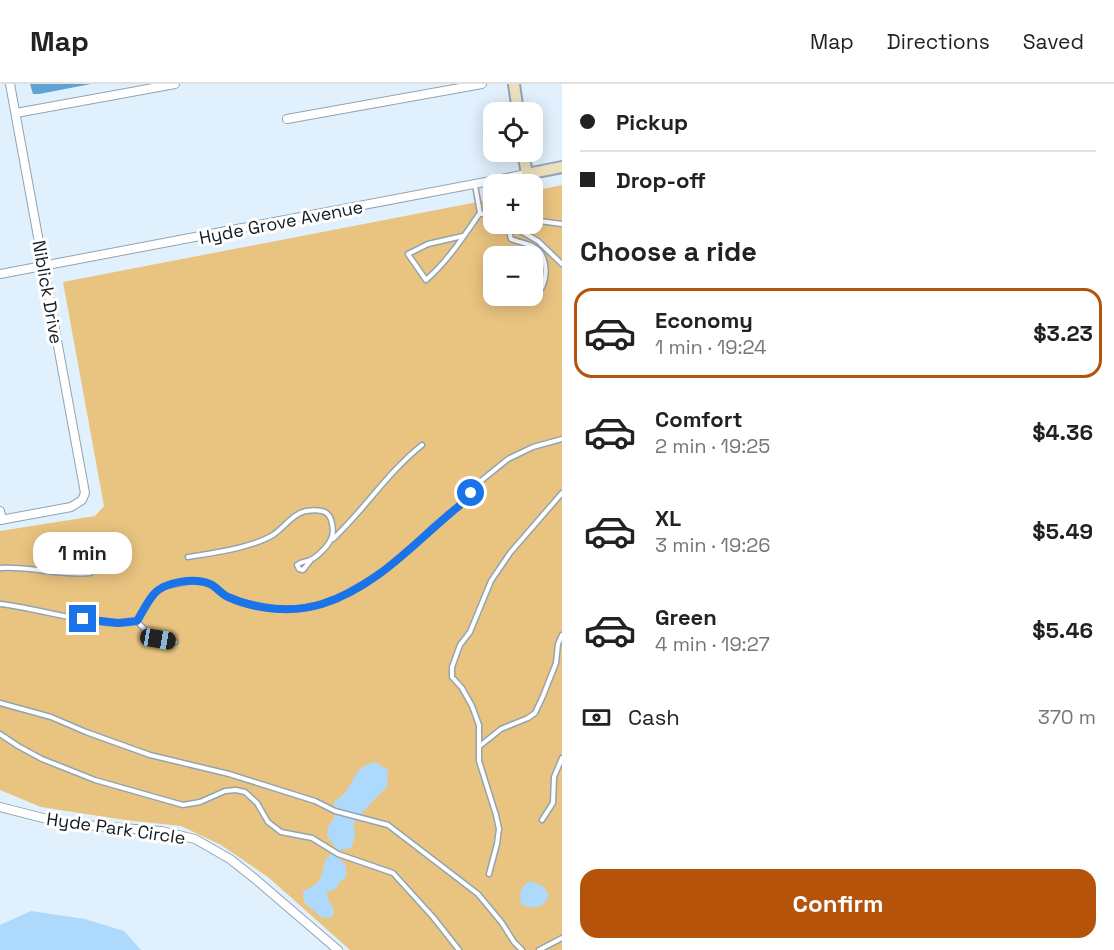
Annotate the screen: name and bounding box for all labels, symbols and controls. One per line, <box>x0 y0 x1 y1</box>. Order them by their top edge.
text: Map <box>30 23 89 59</box>
text: Map <box>810 28 854 55</box>
text: Directions <box>887 28 990 55</box>
text: Saved <box>1023 28 1084 55</box>
map controls <box>483 102 543 306</box>
button: locate <box>483 102 543 162</box>
text: Pickup <box>616 108 688 136</box>
text: Drop-off <box>616 166 706 194</box>
button: + <box>483 174 543 234</box>
street label: Hyde Grove Avenue <box>197 195 365 249</box>
text: Choose a ride <box>580 234 757 269</box>
street label: Niblick Drive <box>28 238 68 346</box>
button: − <box>483 246 543 306</box>
icon: car <box>583 306 637 360</box>
text: Economy <box>655 306 753 334</box>
text: $3.23 <box>1033 319 1093 347</box>
text: 1 min · 19:24 <box>655 334 767 360</box>
icon: car <box>583 405 637 459</box>
text: Comfort <box>655 405 743 433</box>
text: $4.36 <box>1032 418 1093 446</box>
text: 2 min · 19:25 <box>655 433 770 459</box>
route start <box>457 479 484 506</box>
icon: car <box>583 504 637 558</box>
text: XL <box>655 504 681 532</box>
text: $5.49 <box>1032 517 1093 545</box>
callout: 1 min <box>34 532 132 574</box>
text: 3 min · 19:26 <box>655 532 771 558</box>
text: 1 min <box>58 540 107 566</box>
icon: car <box>583 603 637 657</box>
text: Green <box>655 603 717 631</box>
route end <box>69 605 96 632</box>
text: $5.46 <box>1032 616 1093 644</box>
car <box>139 627 177 651</box>
text: 4 min · 19:27 <box>655 631 770 657</box>
icon: cash <box>580 701 613 734</box>
text: Cash <box>628 703 680 731</box>
text: 370 m <box>1038 704 1096 730</box>
street label: Hyde Park Circle <box>45 807 187 849</box>
button: Confirm <box>580 869 1096 938</box>

